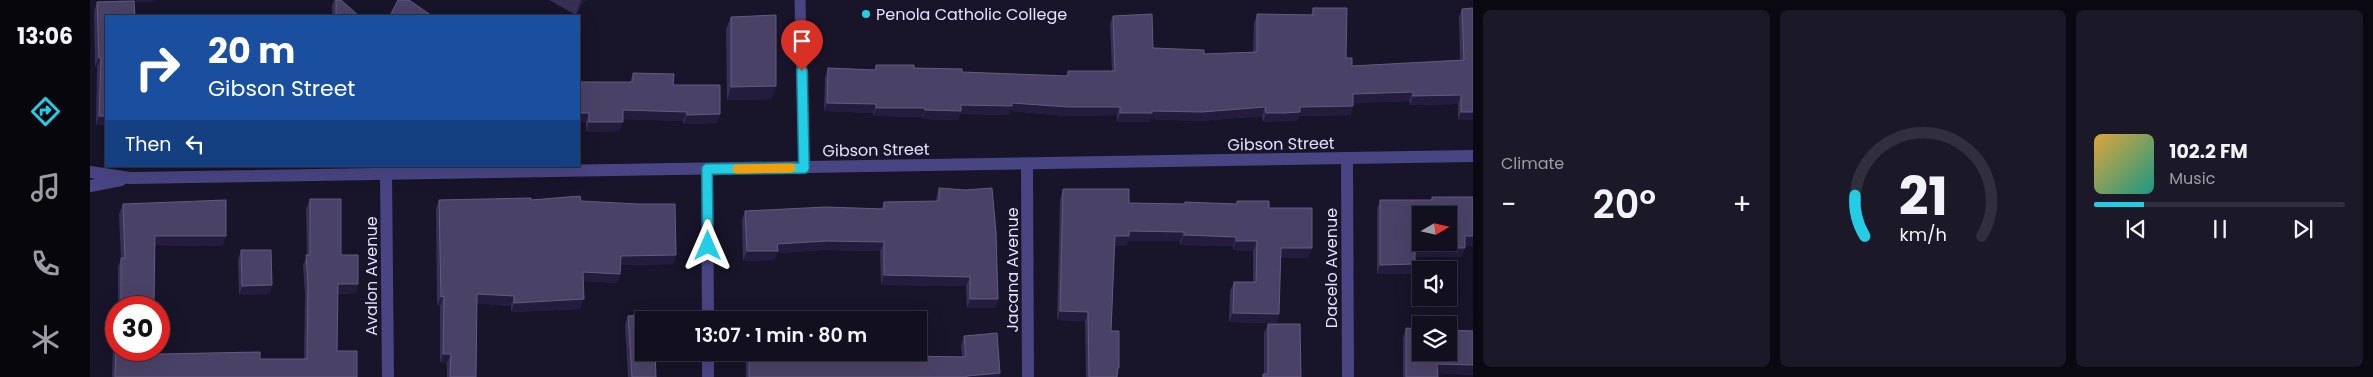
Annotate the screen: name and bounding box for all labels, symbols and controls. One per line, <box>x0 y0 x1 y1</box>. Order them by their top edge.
place label: Penola Catholic College <box>876 3 1067 26</box>
marker: Penola Catholic College <box>860 8 872 20</box>
pin <box>781 20 823 71</box>
text: 13:06 <box>17 21 73 52</box>
text: 20 m <box>208 26 295 75</box>
icon: arrive <box>788 27 816 55</box>
icon: right <box>125 35 190 100</box>
text: Gibson Street <box>208 73 355 104</box>
icon: directions <box>28 94 63 129</box>
icon: left <box>181 130 209 158</box>
text: Then <box>125 131 171 158</box>
street label: Gibson Street <box>1227 132 1335 156</box>
street label: Gibson Street <box>822 138 930 162</box>
text: 102.2 FM <box>2169 138 2248 165</box>
text: Climate <box>1501 152 1564 175</box>
text: 21 <box>1898 160 1948 233</box>
text: Music <box>2169 167 2215 190</box>
icon: music <box>28 170 63 205</box>
text: 20° <box>1593 178 1656 231</box>
text: − <box>1501 185 1516 224</box>
text: + <box>1733 185 1752 224</box>
north arrow <box>1412 206 1458 251</box>
map controls <box>1412 206 1457 361</box>
street label: Jacana Avenue <box>1001 207 1024 333</box>
street label: Dacelo Avenue <box>1320 208 1343 328</box>
icon: previous <box>2122 215 2150 243</box>
icon: pause <box>2206 215 2234 243</box>
icon: next <box>2289 215 2317 243</box>
street label: Avalon Avenue <box>360 216 383 336</box>
position arrow <box>681 219 733 271</box>
text: km/h <box>1899 222 1947 247</box>
icon: phone <box>28 246 63 281</box>
button: sound <box>1412 261 1457 306</box>
speed limit sign: 30 <box>105 296 170 361</box>
button: layers <box>1412 316 1457 361</box>
icon: climate <box>28 322 63 357</box>
text: 13:07 · 1 min · 80 m <box>695 322 867 349</box>

